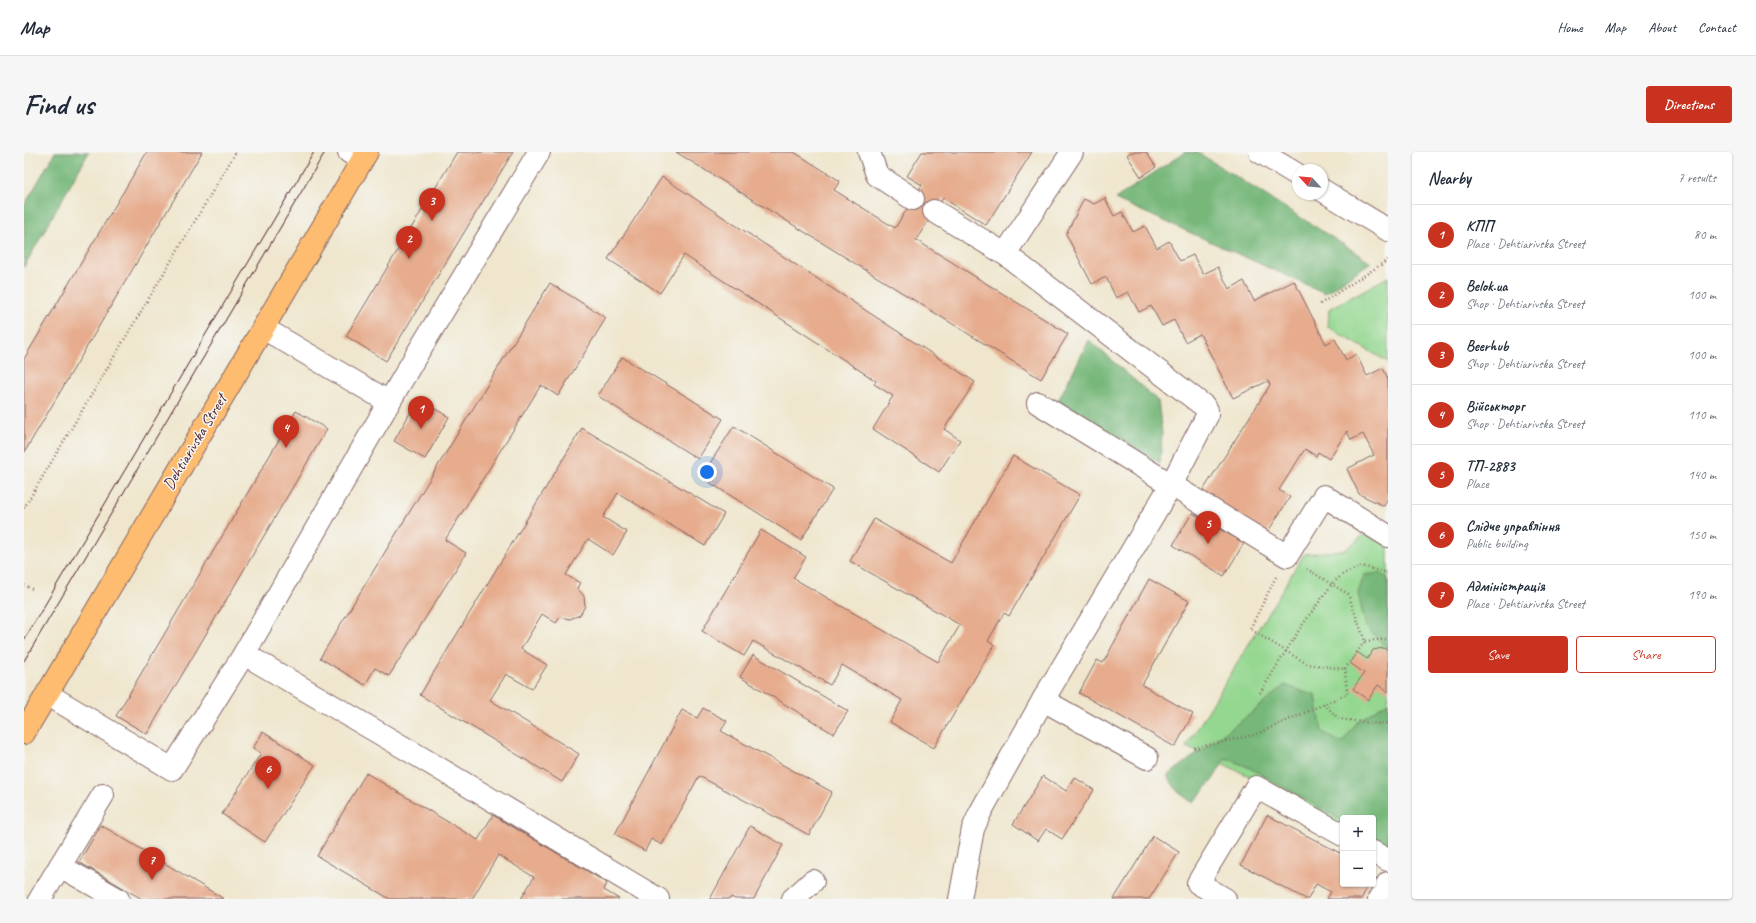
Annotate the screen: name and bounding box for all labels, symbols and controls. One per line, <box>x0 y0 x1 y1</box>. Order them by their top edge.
text: Map <box>20 16 50 40</box>
text: Home <box>1557 19 1583 36</box>
text: Map <box>1605 19 1626 36</box>
text: About <box>1648 19 1676 36</box>
text: Contact <box>1698 19 1736 36</box>
button: Directions <box>1646 86 1732 123</box>
text: Find us <box>24 87 94 122</box>
north arrow <box>1292 164 1328 200</box>
text: Nearby <box>1428 168 1471 189</box>
text: 7 results <box>1678 170 1716 186</box>
pin: 3 <box>419 188 445 221</box>
text: КПП <box>1466 217 1494 236</box>
pin: 2 <box>396 226 422 259</box>
text: 1 <box>1438 227 1444 243</box>
text: 80 m <box>1694 227 1716 243</box>
text: Place · Dehtiarivska Street <box>1466 236 1585 252</box>
text: Belok.ua <box>1466 277 1507 296</box>
text: 2 <box>1438 287 1444 303</box>
text: 100 m <box>1688 287 1716 303</box>
text: Shop · Dehtiarivska Street <box>1466 296 1584 312</box>
text: Beerhub <box>1466 337 1508 356</box>
text: 3 <box>1438 347 1444 363</box>
text: 100 m <box>1688 347 1716 363</box>
text: Shop · Dehtiarivska Street <box>1466 356 1584 372</box>
street label: Dehtiarivska Street <box>159 388 233 493</box>
pin: 1 <box>408 396 434 429</box>
text: Військторг <box>1466 397 1524 416</box>
text: 4 <box>1438 407 1444 423</box>
text: 110 m <box>1688 407 1716 423</box>
pin: 4 <box>273 415 299 448</box>
text: Shop · Dehtiarivska Street <box>1466 416 1584 432</box>
text: ТП-2883 <box>1466 457 1515 476</box>
your location <box>697 462 717 482</box>
text: 5 <box>1438 467 1444 483</box>
text: 140 m <box>1688 467 1716 483</box>
text: Place <box>1466 476 1489 492</box>
pin: 5 <box>1195 511 1221 544</box>
text: Слідче управління <box>1466 517 1559 536</box>
text: 6 <box>1438 527 1444 543</box>
text: 150 m <box>1688 527 1716 543</box>
text: Public building <box>1466 536 1528 552</box>
text: Адміністрація <box>1466 577 1545 596</box>
text: 7 <box>1438 587 1444 603</box>
text: 190 m <box>1688 587 1716 603</box>
text: Place · Dehtiarivska Street <box>1466 596 1585 612</box>
button: Save <box>1428 636 1568 673</box>
button: Share <box>1576 636 1716 673</box>
pin: 6 <box>255 756 281 789</box>
map controls <box>1340 815 1376 887</box>
button: + <box>1340 815 1376 851</box>
pin: 7 <box>139 847 165 880</box>
button: − <box>1340 851 1376 887</box>

